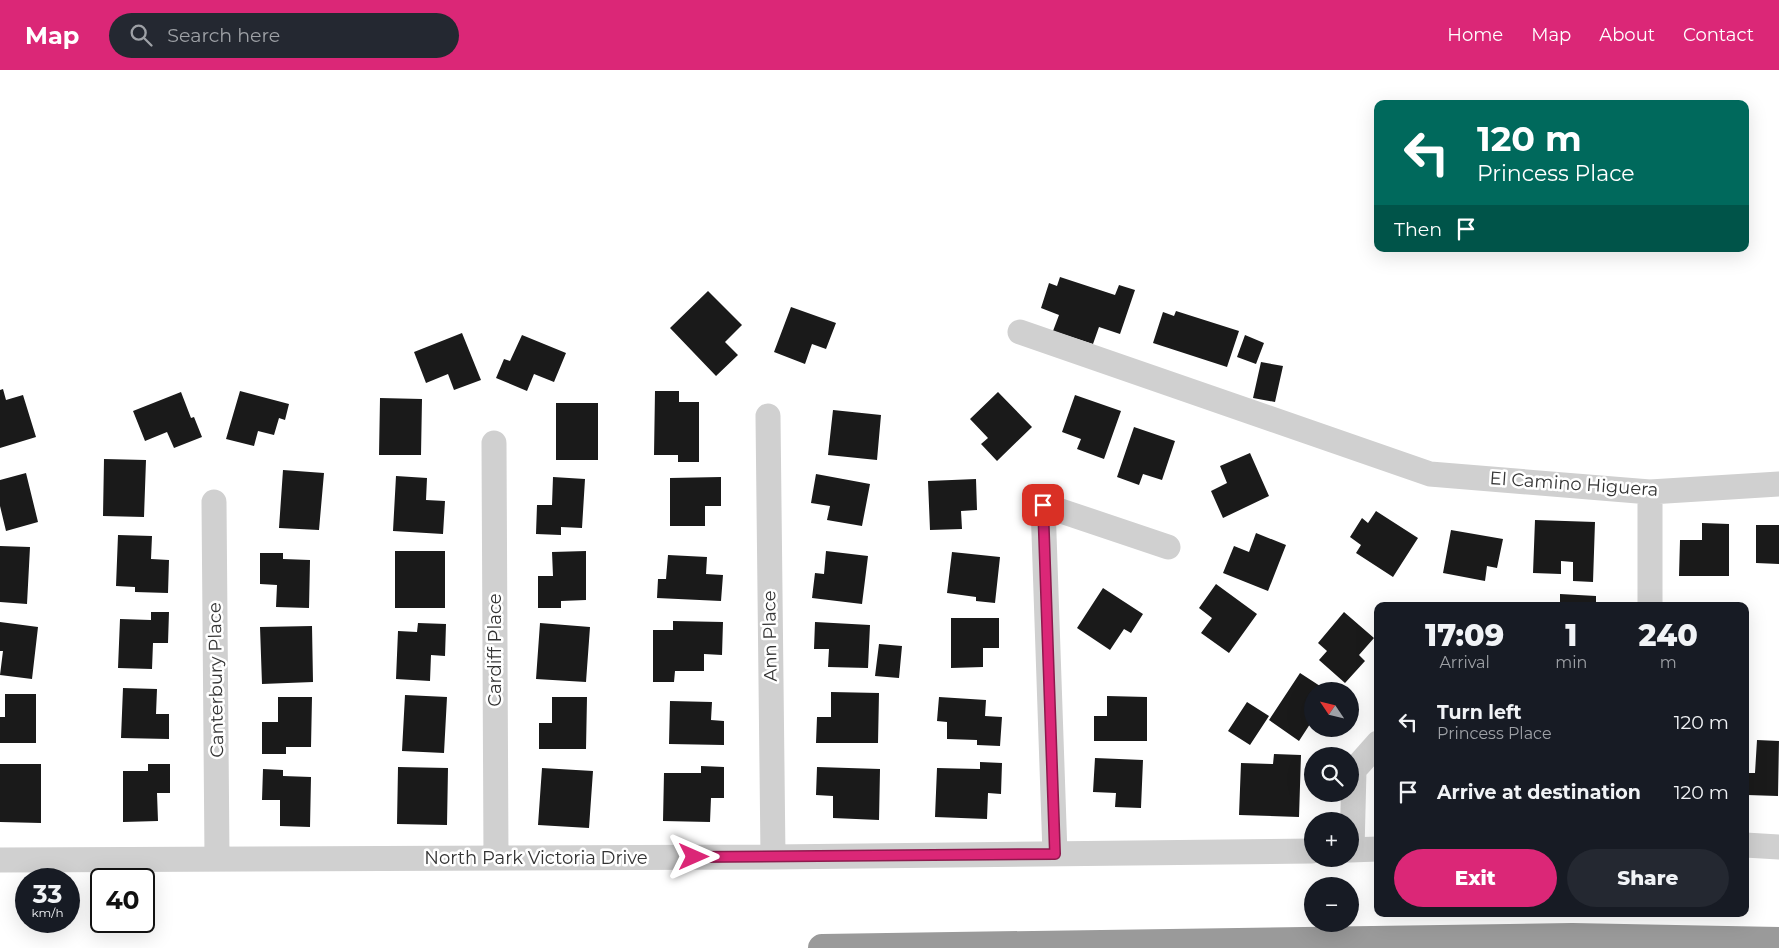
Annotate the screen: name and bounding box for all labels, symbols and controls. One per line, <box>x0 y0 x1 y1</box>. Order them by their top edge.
search box <box>109 13 459 58</box>
text: Map <box>25 21 79 50</box>
icon: search <box>127 21 155 49</box>
text: Search here <box>167 24 280 47</box>
text: Home <box>1447 24 1503 46</box>
text: Map <box>1531 24 1571 46</box>
text: About <box>1599 24 1655 46</box>
text: Contact <box>1683 24 1754 46</box>
text: 120 m <box>1477 117 1582 160</box>
icon: left <box>1394 120 1459 185</box>
text: Princess Place <box>1477 160 1635 187</box>
icon: arrive <box>1452 215 1480 243</box>
text: Then <box>1394 218 1442 241</box>
street label: El Camino Higuera <box>1489 467 1659 501</box>
pin <box>1022 484 1064 526</box>
icon: arrive <box>1029 491 1057 519</box>
street label: Ann Place <box>758 590 782 682</box>
street label: Cardiff Place <box>484 593 506 707</box>
street label: Canterbury Place <box>204 602 228 758</box>
text: 17:09 <box>1425 617 1504 654</box>
text: 1 <box>1565 617 1577 654</box>
text: 240 <box>1638 617 1698 654</box>
text: Arrival <box>1439 653 1490 672</box>
text: min <box>1555 653 1587 672</box>
text: m <box>1660 653 1677 672</box>
north arrow <box>1304 682 1359 738</box>
map controls <box>1304 682 1359 932</box>
text: Turn left <box>1437 701 1522 724</box>
icon: left <box>1394 708 1422 736</box>
text: 120 m <box>1674 711 1729 734</box>
text: Princess Place <box>1437 724 1552 743</box>
button: search <box>1304 747 1359 802</box>
icon: arrive <box>1394 778 1422 806</box>
text: Arrive at destination <box>1437 781 1641 804</box>
text: 120 m <box>1674 781 1729 804</box>
button: + <box>1304 812 1359 867</box>
position arrow <box>667 830 719 882</box>
street label: North Park Victoria Drive <box>424 847 648 869</box>
button: Exit <box>1394 849 1557 907</box>
button: Share <box>1567 849 1729 907</box>
speed limit sign: 40 <box>90 868 155 933</box>
button: − <box>1304 877 1359 932</box>
text: 33 <box>33 879 62 909</box>
text: km/h <box>31 905 64 920</box>

